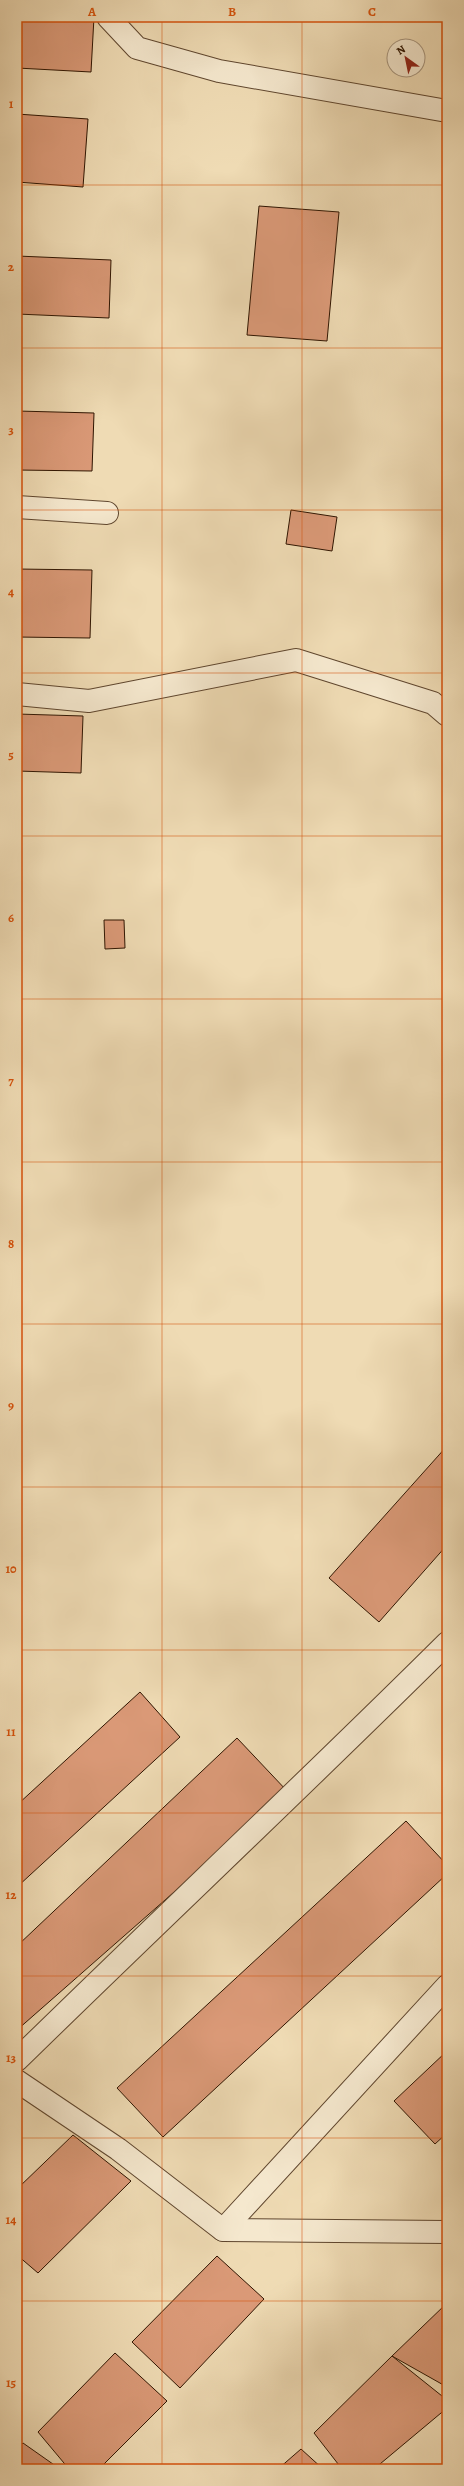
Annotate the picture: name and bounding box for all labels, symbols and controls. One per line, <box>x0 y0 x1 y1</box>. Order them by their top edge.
text: A <box>87 3 97 20</box>
text: B <box>228 3 236 20</box>
text: C <box>368 3 376 20</box>
north arrow <box>386 38 426 78</box>
text: N <box>393 42 408 59</box>
text: 1 <box>9 95 14 112</box>
text: 2 <box>8 258 15 275</box>
text: 3 <box>8 421 14 438</box>
text: 4 <box>8 583 14 600</box>
text: 5 <box>8 746 14 763</box>
text: 6 <box>8 909 14 926</box>
text: 7 <box>8 1072 14 1089</box>
text: 8 <box>8 1235 14 1252</box>
text: 9 <box>8 1397 14 1414</box>
text: 10 <box>5 1560 17 1577</box>
text: 11 <box>6 1723 16 1740</box>
text: 12 <box>6 1886 17 1903</box>
text: 13 <box>6 2049 17 2066</box>
text: 14 <box>6 2211 16 2228</box>
text: 15 <box>6 2374 17 2391</box>

